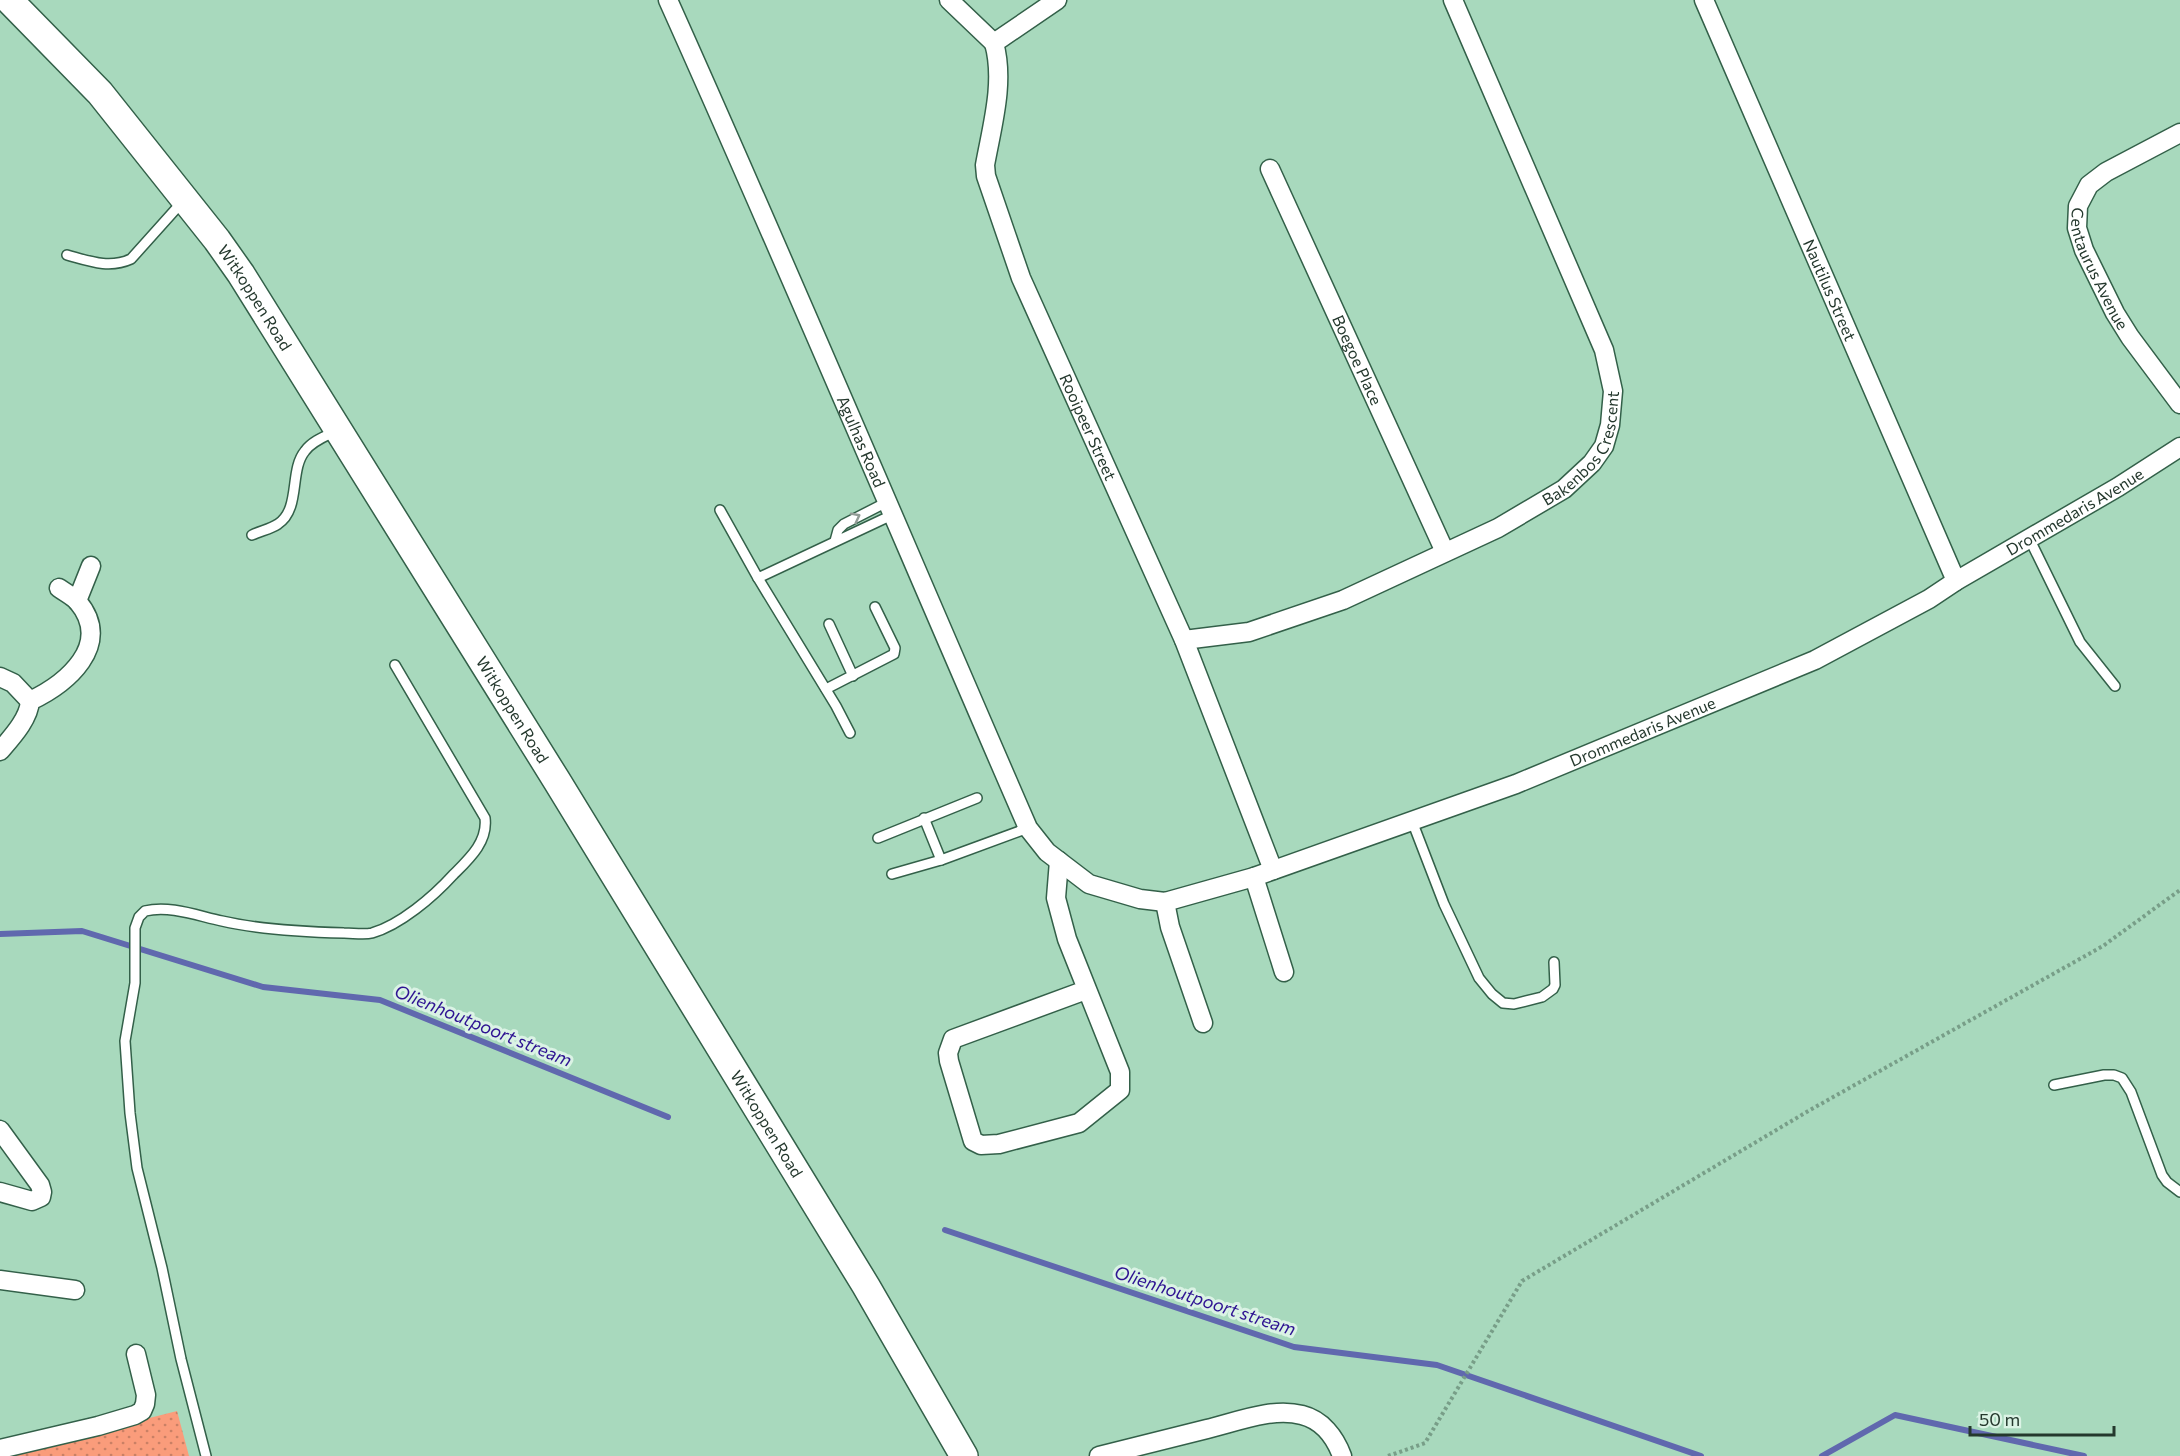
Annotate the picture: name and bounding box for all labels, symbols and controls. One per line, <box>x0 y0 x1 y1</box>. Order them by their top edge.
street label: Centaurus Avenue <box>2068 207 2133 333</box>
street label: Nautilus Street <box>1800 236 1861 344</box>
street label: Witkoppen Road <box>214 241 296 354</box>
street label: Boegoe Place <box>1329 312 1386 408</box>
street label: Rooipeer Street <box>1056 371 1121 483</box>
street label: Bakenbos Crescent <box>1538 390 1622 509</box>
street label: Agulhas Road <box>834 393 890 490</box>
street label: Drommedaris Avenue <box>2003 463 2146 559</box>
one-way arrow <box>850 513 861 525</box>
street label: Witkoppen Road <box>473 653 553 766</box>
street label: Drommedaris Avenue <box>1567 692 1718 770</box>
water label: Olienhoutpoort stream <box>391 979 575 1071</box>
street label: Witkoppen Road <box>727 1067 807 1181</box>
water label: Olienhoutpoort stream <box>1112 1260 1299 1340</box>
scale bar <box>1970 1399 2114 1437</box>
text: 50 m <box>1979 1408 2020 1430</box>

